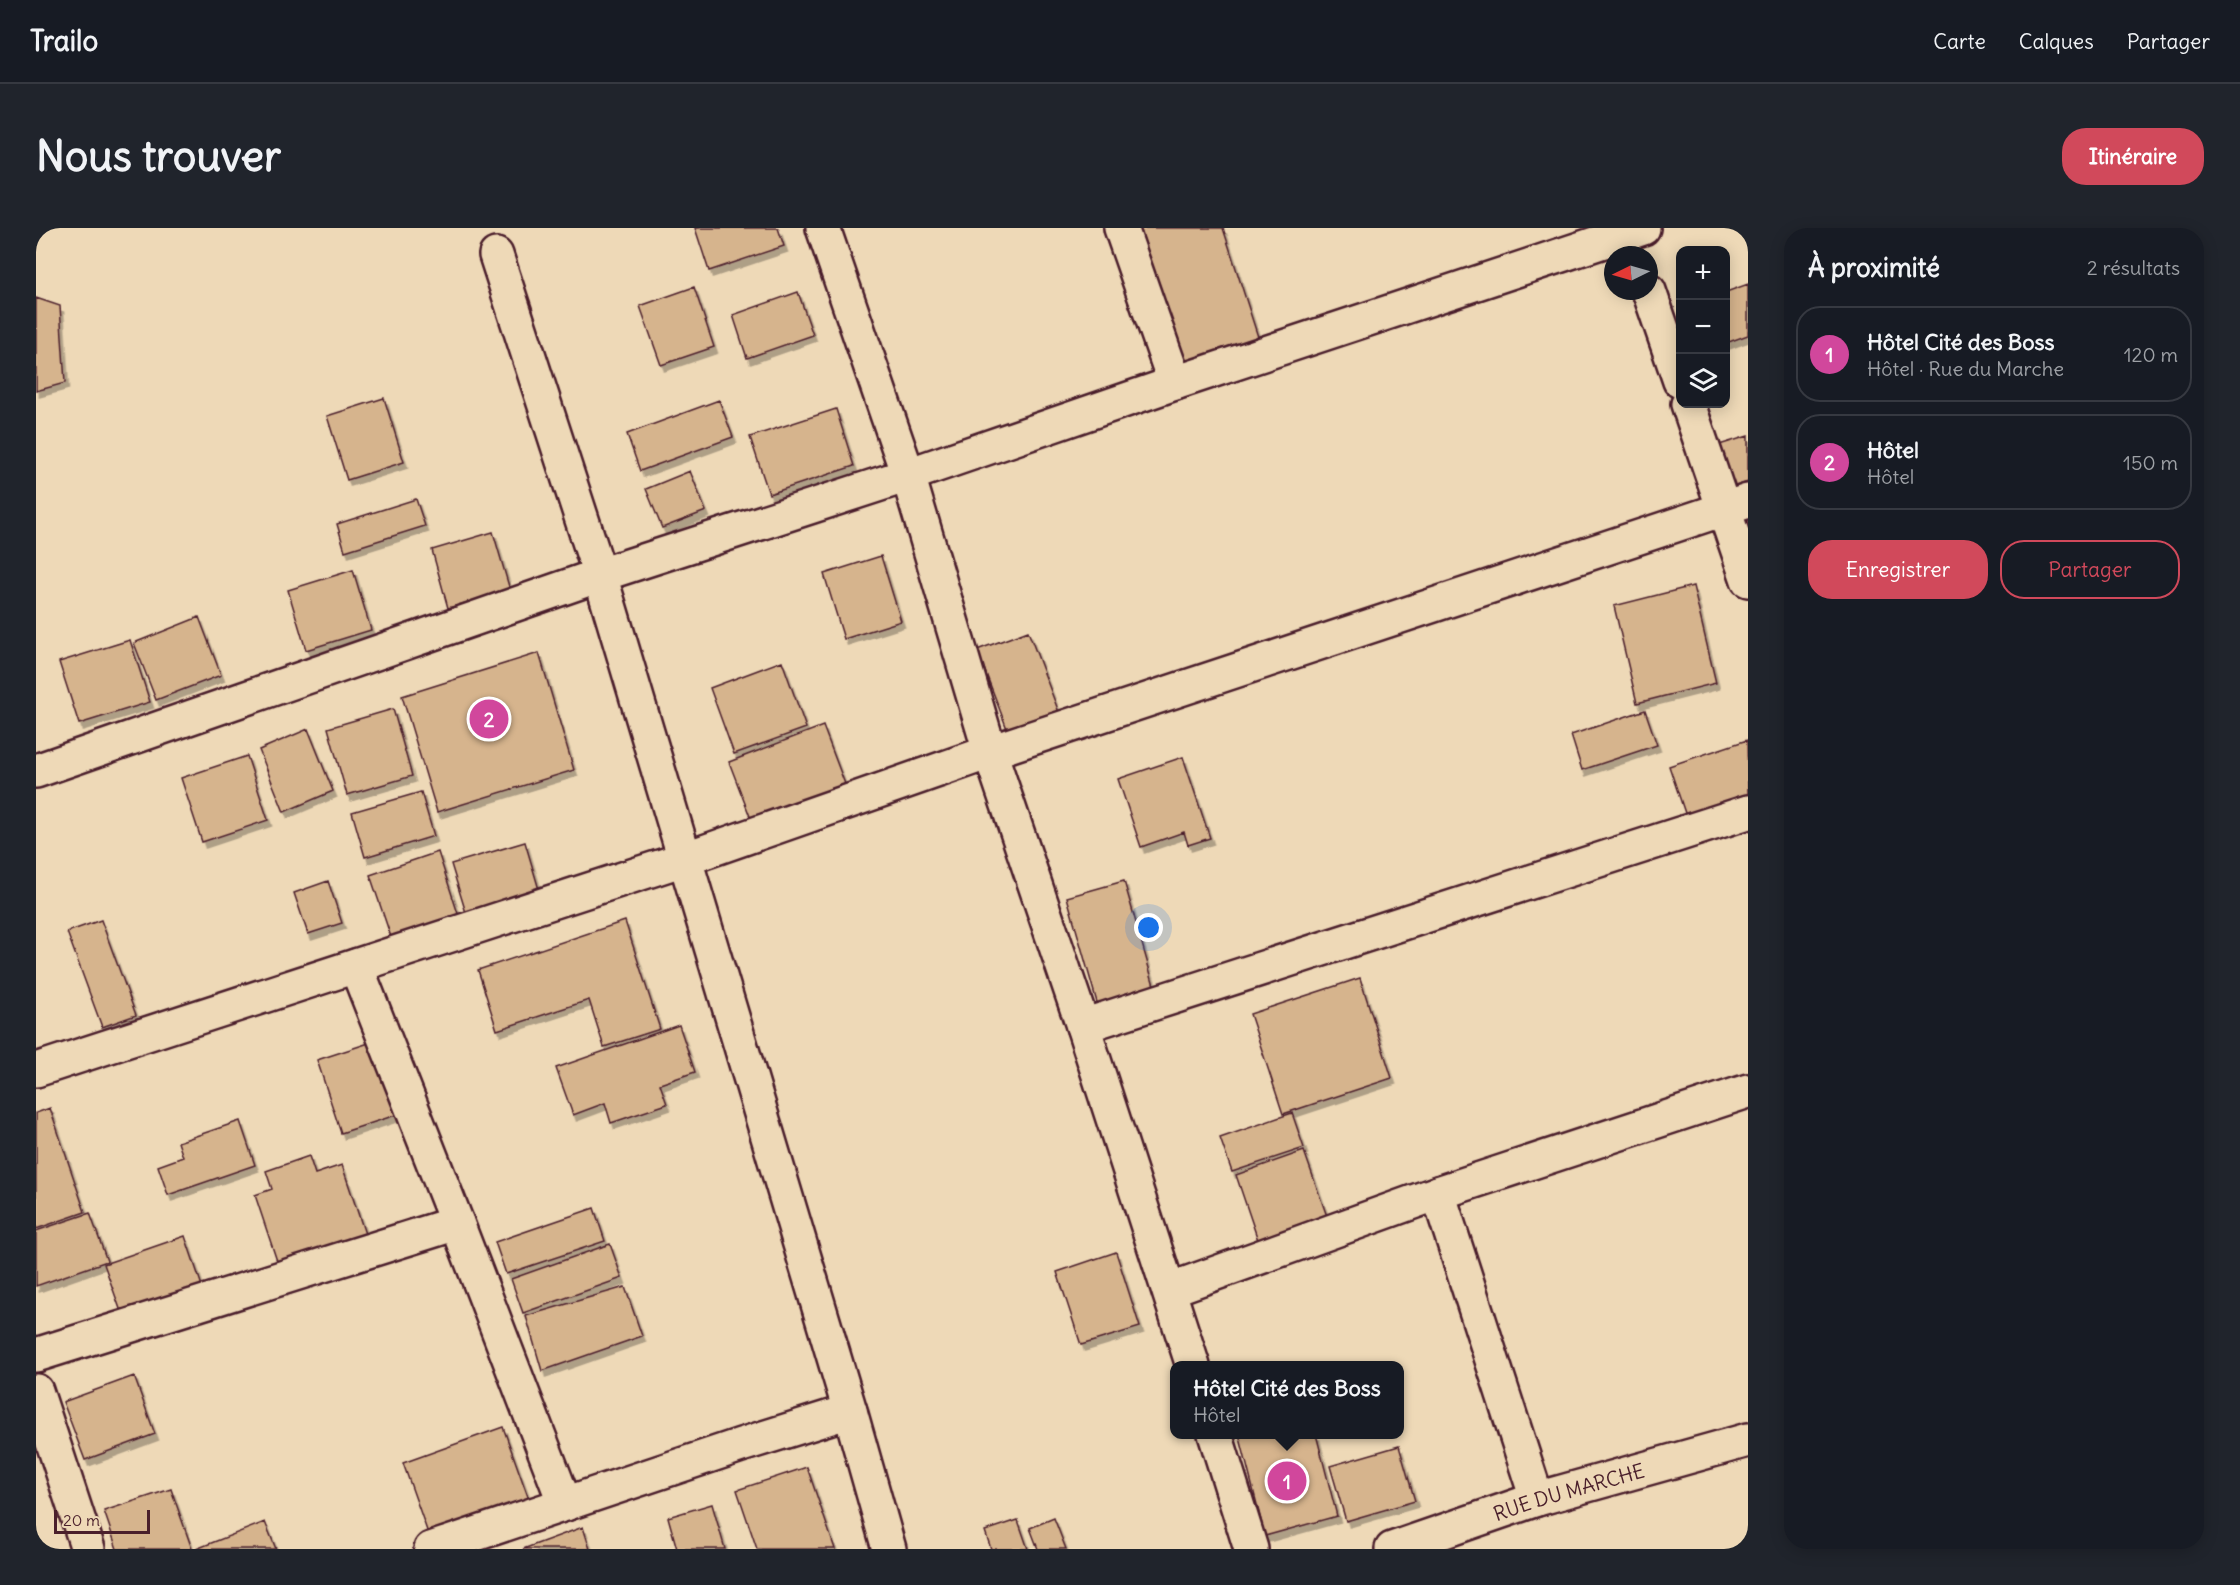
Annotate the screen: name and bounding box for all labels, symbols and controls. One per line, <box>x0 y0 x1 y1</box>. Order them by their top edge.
text: Trailo <box>30 23 98 59</box>
text: Carte <box>1933 28 1986 55</box>
text: Calques <box>2019 28 2094 55</box>
text: Partager <box>2127 28 2210 55</box>
button: Itinéraire <box>2062 128 2204 185</box>
text: Nous trouver <box>36 130 281 182</box>
north arrow <box>1604 246 1658 300</box>
map controls <box>1676 246 1730 408</box>
button: + <box>1676 246 1730 300</box>
text: À proximité <box>1808 251 1940 284</box>
text: 2 résultats <box>2087 255 2180 280</box>
button: − <box>1676 300 1730 354</box>
text: Hôtel Cité des Boss <box>1867 328 2055 356</box>
text: 1 <box>1826 342 1833 367</box>
text: 120 m <box>2124 342 2178 367</box>
button: layers <box>1676 354 1730 408</box>
text: Hôtel · Rue du Marche <box>1867 356 2064 381</box>
text: Hôtel <box>1867 436 1919 464</box>
text: 2 <box>1824 450 1835 475</box>
text: 150 m <box>2123 450 2178 475</box>
text: Hôtel <box>1867 464 1914 489</box>
button: Enregistrer <box>1808 540 1988 599</box>
button: Partager <box>2000 540 2180 599</box>
pin: 2 <box>470 696 508 742</box>
your location <box>1134 913 1163 942</box>
popup <box>1170 1361 1404 1439</box>
text: Hôtel Cité des Boss <box>1193 1374 1381 1402</box>
text: Hôtel <box>1193 1402 1240 1427</box>
street label: RUE DU MARCHE <box>1490 1457 1647 1526</box>
pin: 1 <box>1268 1458 1306 1504</box>
scale bar <box>54 1507 150 1534</box>
text: 20 m <box>63 1510 100 1530</box>

